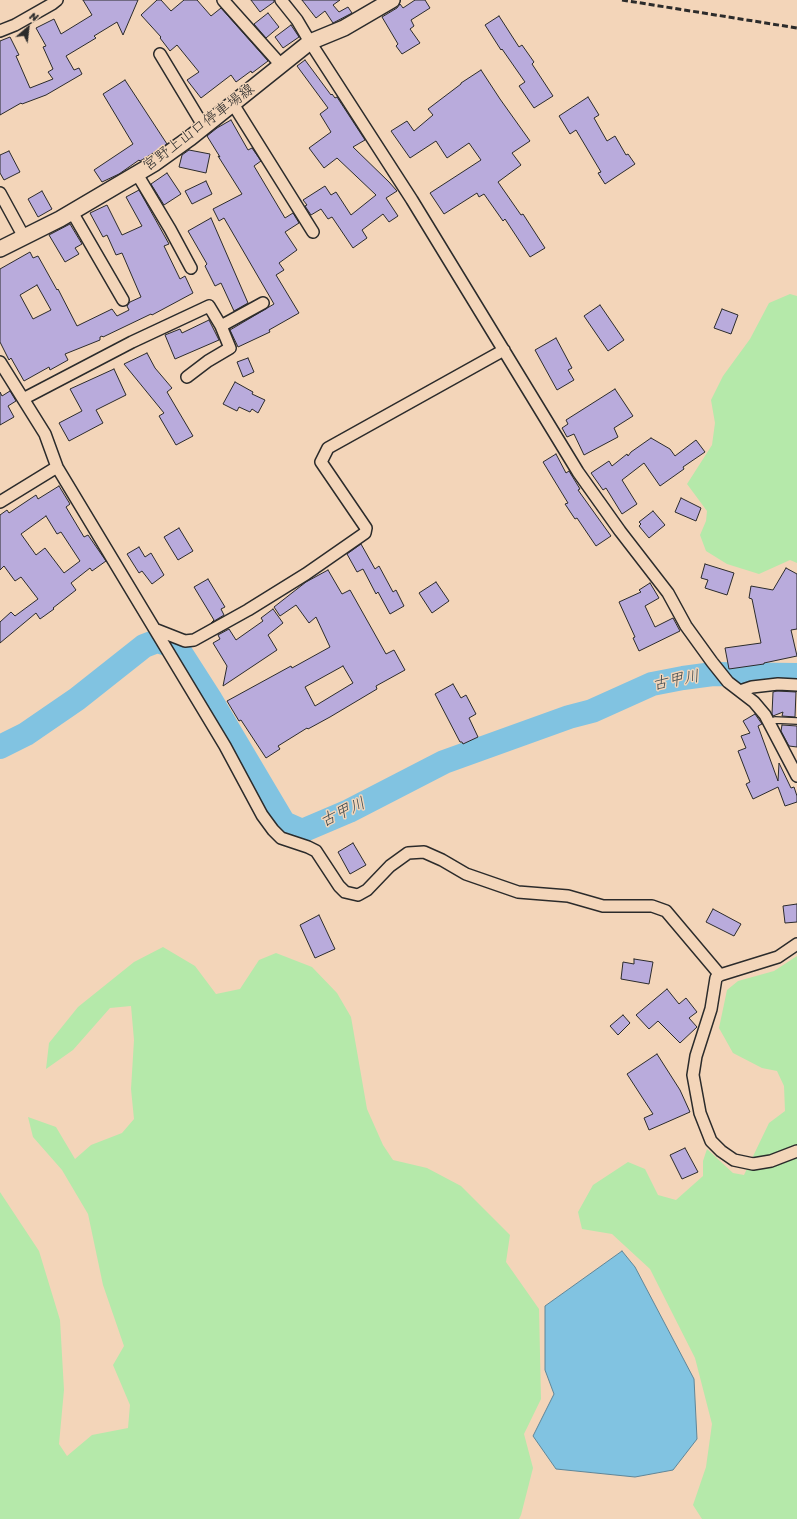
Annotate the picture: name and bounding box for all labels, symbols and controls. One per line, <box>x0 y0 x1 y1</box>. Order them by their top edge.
text: N <box>26 7 42 27</box>
north arrow <box>8 8 48 48</box>
street label: 宮野上山口停車場線 <box>140 80 258 176</box>
water label: 古甲川 <box>651 667 701 695</box>
water label: 古甲川 <box>317 794 369 832</box>

